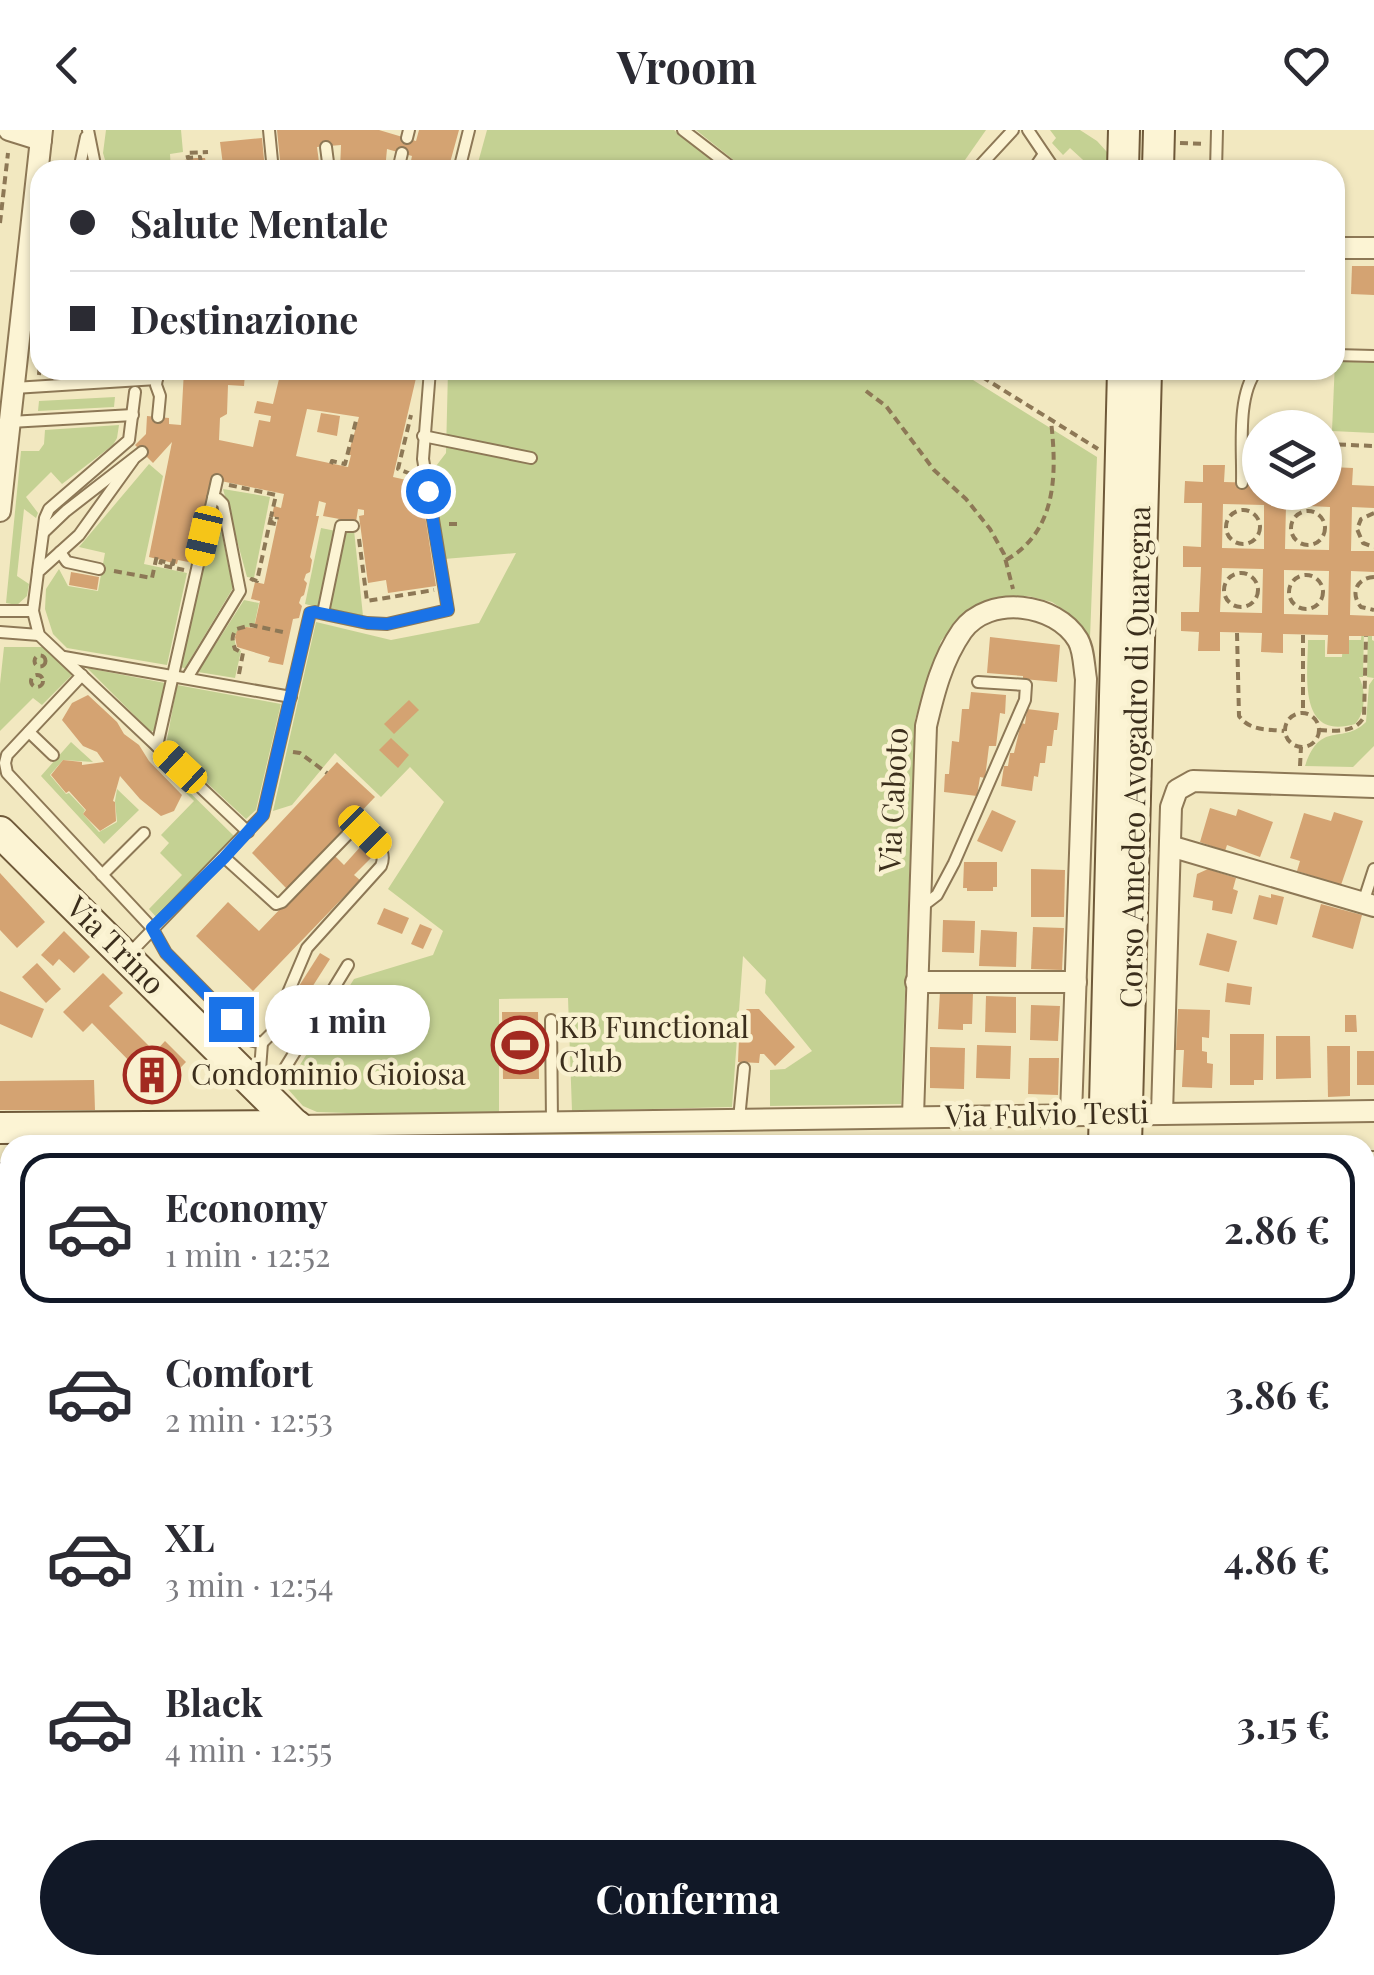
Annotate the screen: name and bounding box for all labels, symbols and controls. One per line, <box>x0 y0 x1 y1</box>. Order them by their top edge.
text: Vroom <box>617 35 757 95</box>
icon: back <box>40 38 95 93</box>
icon: heart <box>1279 38 1334 93</box>
text: Salute Mentale <box>130 197 388 248</box>
text: Destinazione <box>130 293 359 344</box>
map controls <box>1242 410 1342 510</box>
button: layers <box>1242 410 1342 510</box>
route start <box>406 469 451 514</box>
car <box>183 503 225 569</box>
street label: Corso Amedeo Avogadro di Quaregna <box>1110 506 1158 1008</box>
street label: Via Caboto <box>868 727 916 874</box>
car <box>148 736 212 798</box>
car <box>333 800 397 864</box>
street label: Via Trino <box>58 886 174 1002</box>
callout: 1 min <box>266 984 431 1054</box>
route end <box>209 997 254 1042</box>
text: 1 min <box>308 998 387 1041</box>
place label: KB Functional Club <box>559 1006 749 1080</box>
sports icon: KB Functional Club <box>490 1015 550 1075</box>
building icon: Condominio Gioiosa <box>122 1045 182 1105</box>
place label: Condominio Gioiosa <box>191 1053 466 1093</box>
street label: Via Fulvio Testi <box>944 1091 1149 1135</box>
text: Economy <box>165 1181 328 1232</box>
icon: car <box>45 1183 135 1273</box>
text: 2.86 € <box>1224 1203 1330 1254</box>
text: 1 min · 12:52 <box>165 1232 330 1275</box>
text: Comfort <box>165 1346 313 1397</box>
icon: car <box>45 1348 135 1438</box>
text: 3.86 € <box>1225 1368 1330 1419</box>
text: 2 min · 12:53 <box>165 1397 333 1440</box>
text: XL <box>165 1511 214 1562</box>
icon: car <box>45 1513 135 1603</box>
text: 4.86 € <box>1224 1533 1330 1584</box>
text: 3 min · 12:54 <box>165 1562 333 1605</box>
text: Black <box>165 1676 263 1727</box>
icon: car <box>45 1678 135 1768</box>
text: 3.15 € <box>1237 1698 1330 1749</box>
text: 4 min · 12:55 <box>165 1727 332 1770</box>
button: Conferma <box>40 1840 1335 1955</box>

